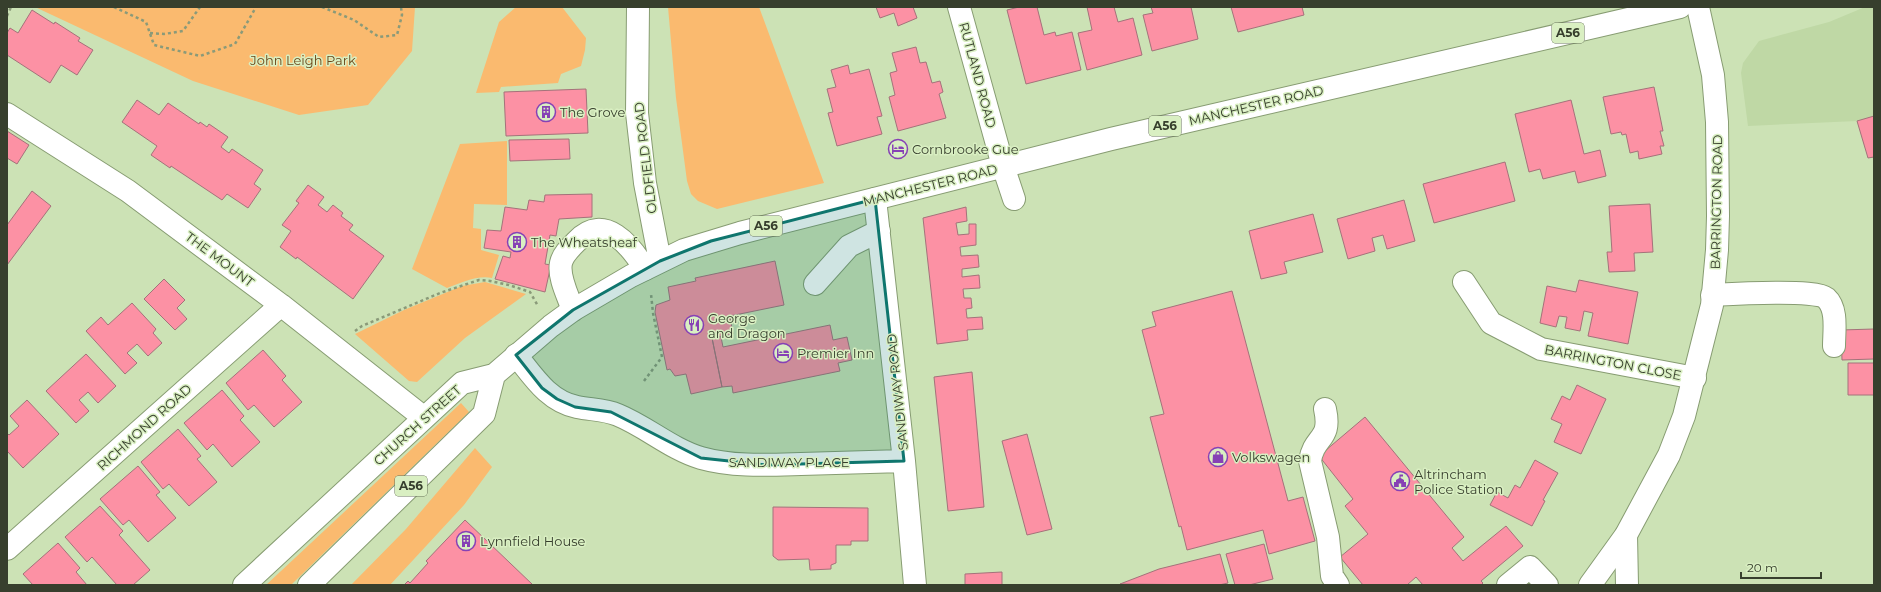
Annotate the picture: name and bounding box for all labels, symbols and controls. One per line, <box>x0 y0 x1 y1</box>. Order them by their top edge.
street label: RUTLAND ROAD <box>956 20 1000 130</box>
road number: A56 <box>1552 23 1584 43</box>
park label: John Leigh Park <box>249 52 356 68</box>
street label: MANCHESTER ROAD <box>1187 82 1325 128</box>
building icon: The Grove <box>535 101 557 123</box>
street label: OLDFIELD ROAD <box>630 101 660 215</box>
place label: The Grove <box>560 104 625 120</box>
road number: A56 <box>1149 116 1181 136</box>
street label: BARRINGTON ROAD <box>1707 134 1725 270</box>
hotel icon: Cornbrooke Gue <box>887 138 909 160</box>
place label: Cornbrooke Gue <box>912 141 1019 157</box>
street label: MANCHESTER ROAD <box>861 161 999 209</box>
road number: A56 <box>750 216 782 236</box>
street label: THE MOUNT <box>183 228 258 290</box>
building icon: The Wheatsheaf <box>506 231 528 253</box>
place label: The Wheatsheaf <box>531 234 638 250</box>
place label: George and Dragon <box>708 310 786 341</box>
restaurant icon: George and Dragon <box>683 314 705 336</box>
street label: SANDIWAY ROAD <box>883 333 911 451</box>
street label: BARRINGTON CLOSE <box>1543 341 1683 383</box>
hotel icon: Premier Inn <box>772 342 794 364</box>
place label: Premier Inn <box>797 345 874 361</box>
street label: RICHMOND ROAD <box>94 380 195 474</box>
street label: CHURCH STREET <box>370 381 464 469</box>
shop icon: Volkswagen <box>1207 446 1229 468</box>
place label: Volkswagen <box>1232 449 1310 465</box>
street label: SANDIWAY PLACE <box>729 454 849 470</box>
place label: Altrincham Police Station <box>1414 466 1503 497</box>
public building icon: Altrincham Police Station <box>1389 470 1411 492</box>
road number: A56 <box>395 476 427 496</box>
building icon: Lynnfield House <box>455 530 477 552</box>
place label: Lynnfield House <box>480 533 586 549</box>
scale bar <box>1741 554 1821 580</box>
text: 20 m <box>1747 560 1778 575</box>

